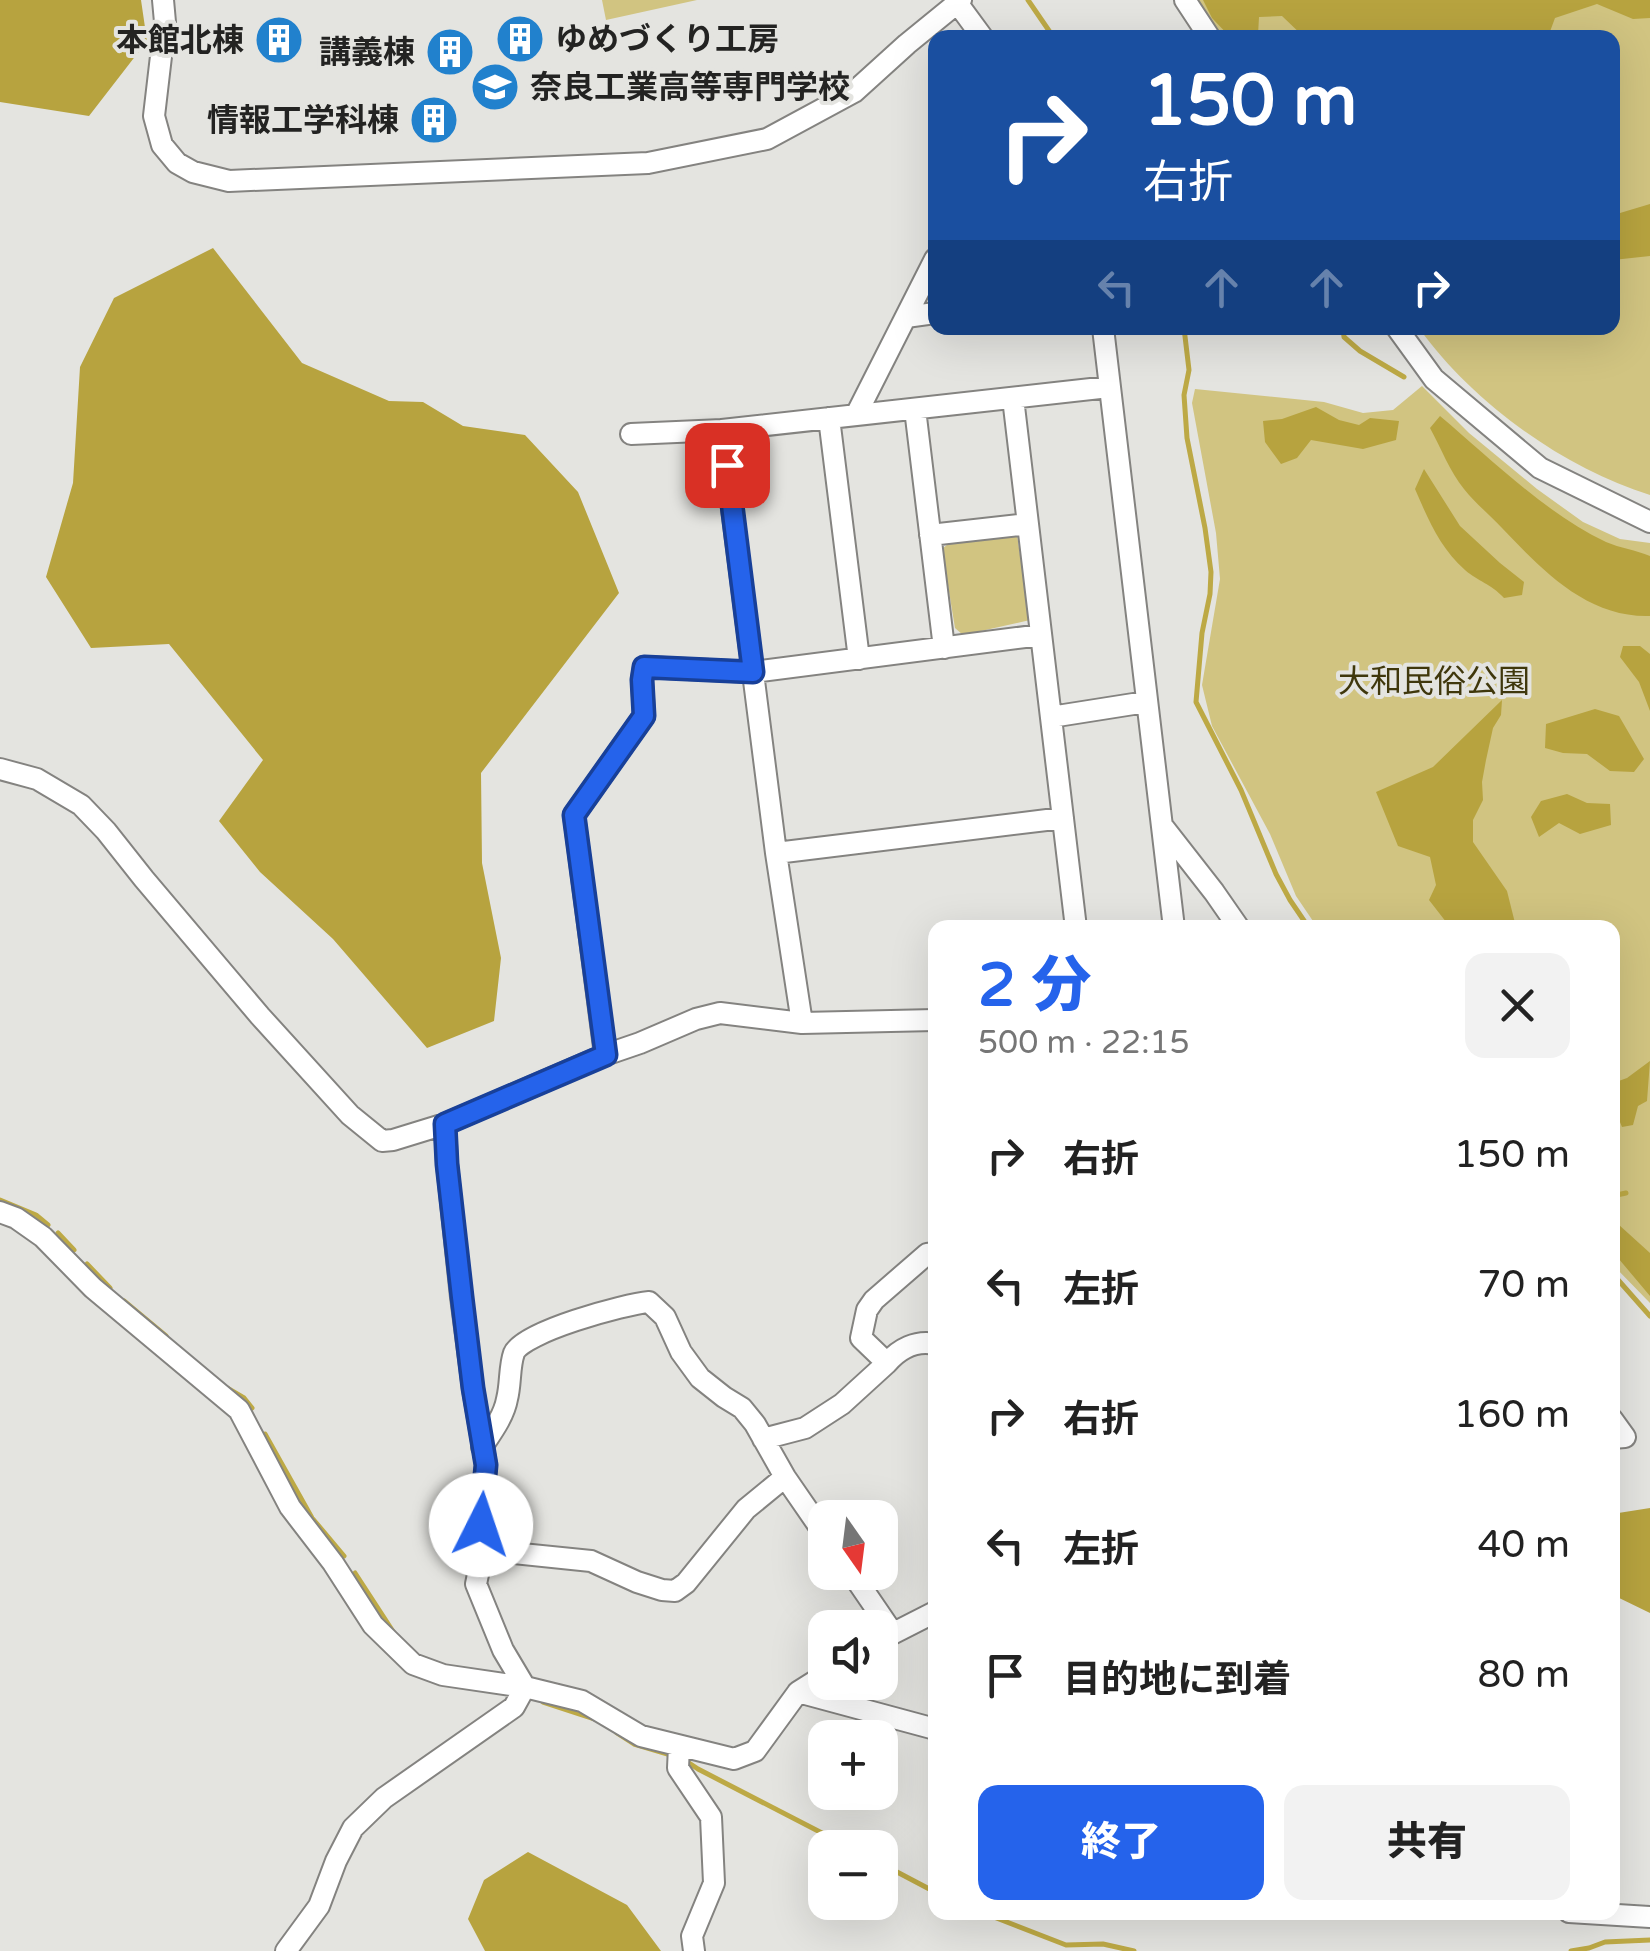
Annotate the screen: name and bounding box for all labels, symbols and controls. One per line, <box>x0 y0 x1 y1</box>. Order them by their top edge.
building icon: ゆめづくり工房 <box>494 13 546 65</box>
building icon: 本館北棟 <box>253 14 305 66</box>
place label: ゆめづくり工房 <box>555 21 779 59</box>
place label: 本館北棟 <box>116 22 244 60</box>
building icon: 講義棟 <box>424 26 476 78</box>
place label: 講義棟 <box>319 34 415 72</box>
text: 150 m <box>1143 60 1357 144</box>
school or university icon: 奈良工業高等専門学校 <box>469 61 521 113</box>
place label: 奈良工業高等専門学校 <box>530 69 850 107</box>
icon: right <box>978 70 1108 200</box>
building icon: 情報工学科棟 <box>408 94 460 146</box>
place label: 情報工学科棟 <box>207 102 399 140</box>
text: 右折 <box>1143 156 1233 210</box>
icon: left <box>1089 260 1144 315</box>
icon: ahead <box>1194 260 1249 315</box>
icon: ahead <box>1299 260 1354 315</box>
icon: right <box>1404 260 1459 315</box>
pin <box>685 423 770 508</box>
icon: arrive <box>700 438 755 493</box>
park label: 大和民俗公園 <box>1338 663 1530 701</box>
text: 2 分 <box>978 950 1091 1022</box>
button: close <box>1465 953 1570 1058</box>
text: 500 m · 22:15 <box>978 1024 1190 1062</box>
icon: right <box>978 1128 1033 1183</box>
text: 150 m <box>1454 1132 1570 1178</box>
text: 右折 <box>1063 1137 1139 1183</box>
icon: left <box>978 1258 1033 1313</box>
text: 70 m <box>1478 1262 1570 1308</box>
text: 左折 <box>1063 1267 1139 1313</box>
icon: right <box>978 1388 1033 1443</box>
text: 160 m <box>1454 1392 1570 1438</box>
text: 右折 <box>1063 1397 1139 1443</box>
position arrow <box>429 1473 533 1577</box>
north arrow <box>808 1500 898 1590</box>
map controls <box>808 1500 898 1920</box>
icon: left <box>978 1518 1033 1573</box>
text: 40 m <box>1478 1522 1570 1568</box>
text: 左折 <box>1063 1527 1139 1573</box>
button: sound <box>808 1610 898 1700</box>
icon: arrive <box>978 1648 1033 1703</box>
text: 80 m <box>1478 1652 1570 1698</box>
text: 目的地に到着 <box>1063 1657 1291 1703</box>
button: + <box>808 1720 898 1810</box>
button: 終了 <box>978 1785 1264 1900</box>
button: 共有 <box>1284 1785 1570 1900</box>
button: − <box>808 1830 898 1920</box>

